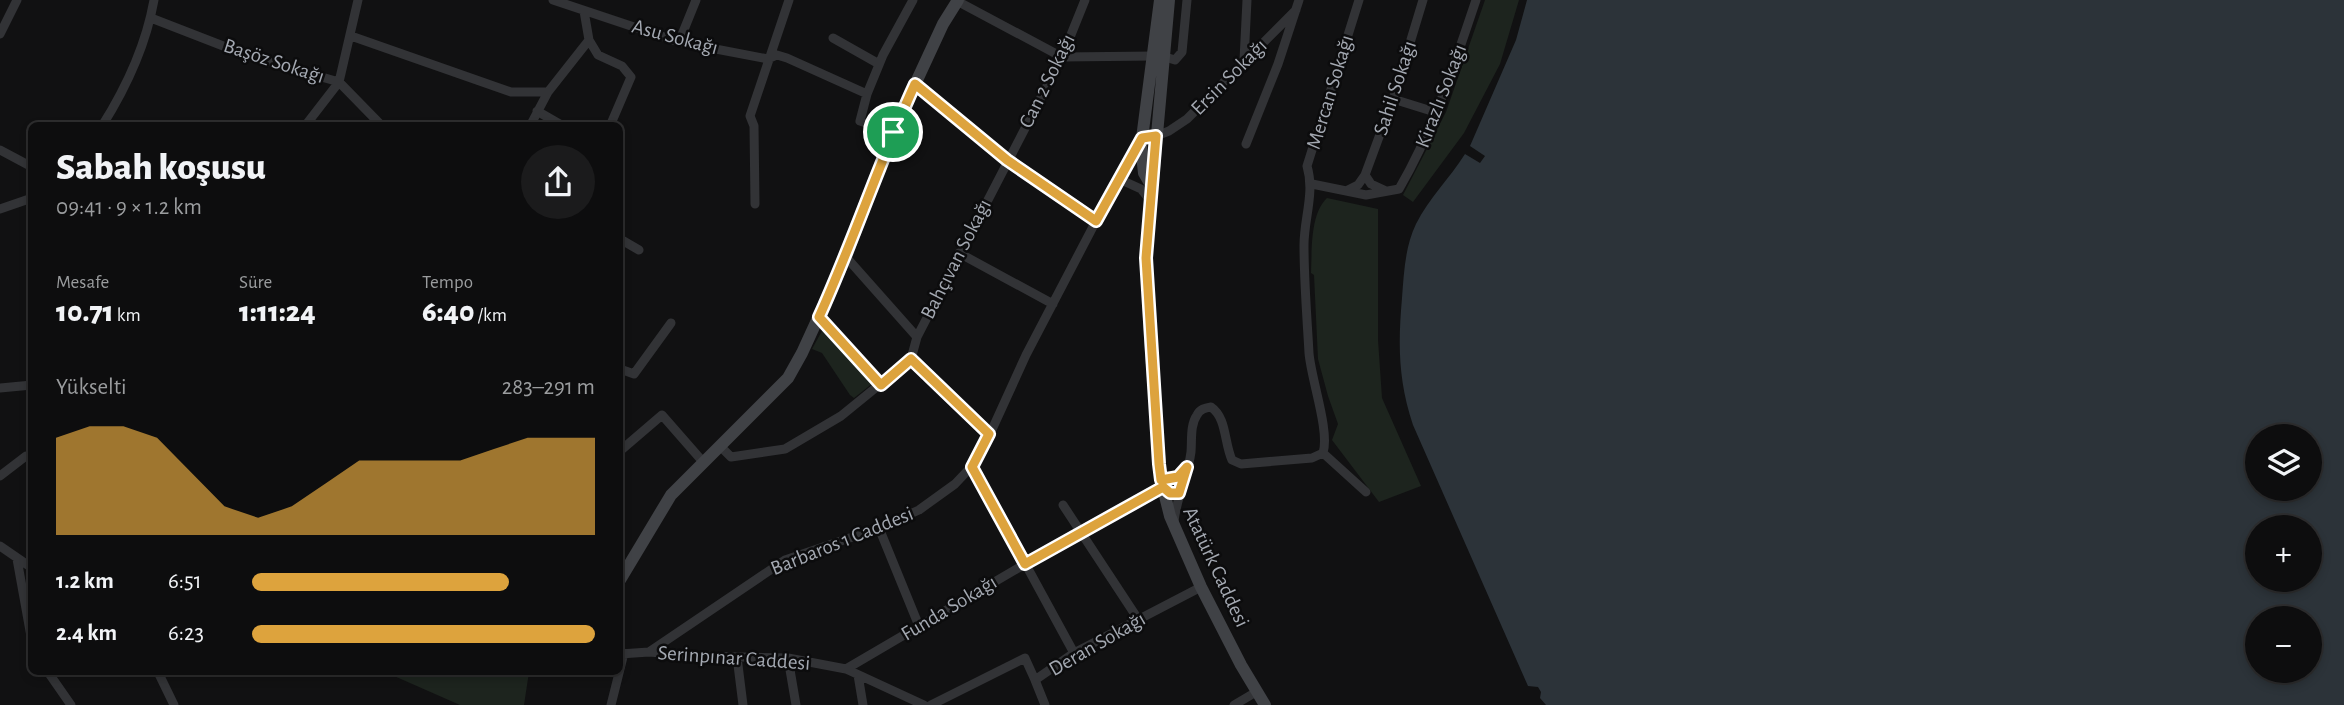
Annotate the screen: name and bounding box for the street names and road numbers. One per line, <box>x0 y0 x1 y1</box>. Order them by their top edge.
street label: Asu Sokağı <box>630 15 720 59</box>
street label: Can 2 Sokağı <box>1015 31 1079 131</box>
street label: Mercan Sokağı <box>1303 32 1357 152</box>
street label: Başöz Sokağı <box>221 35 327 87</box>
street label: Ersin Sokağı <box>1187 35 1271 119</box>
street label: Sahil Sokağı <box>1370 38 1420 138</box>
street label: Kirazlı Sokağı <box>1412 41 1470 151</box>
street label: Bahçıvan Sokağı <box>917 196 995 322</box>
street label: Barbaros 1 Caddesi <box>768 503 916 579</box>
street label: Atatürk Caddesi <box>1179 504 1253 630</box>
street label: Funda Sokağı <box>898 571 1000 645</box>
street label: Deran Sokağı <box>1045 608 1149 680</box>
street label: Serinpınar Caddesi <box>657 642 811 674</box>

